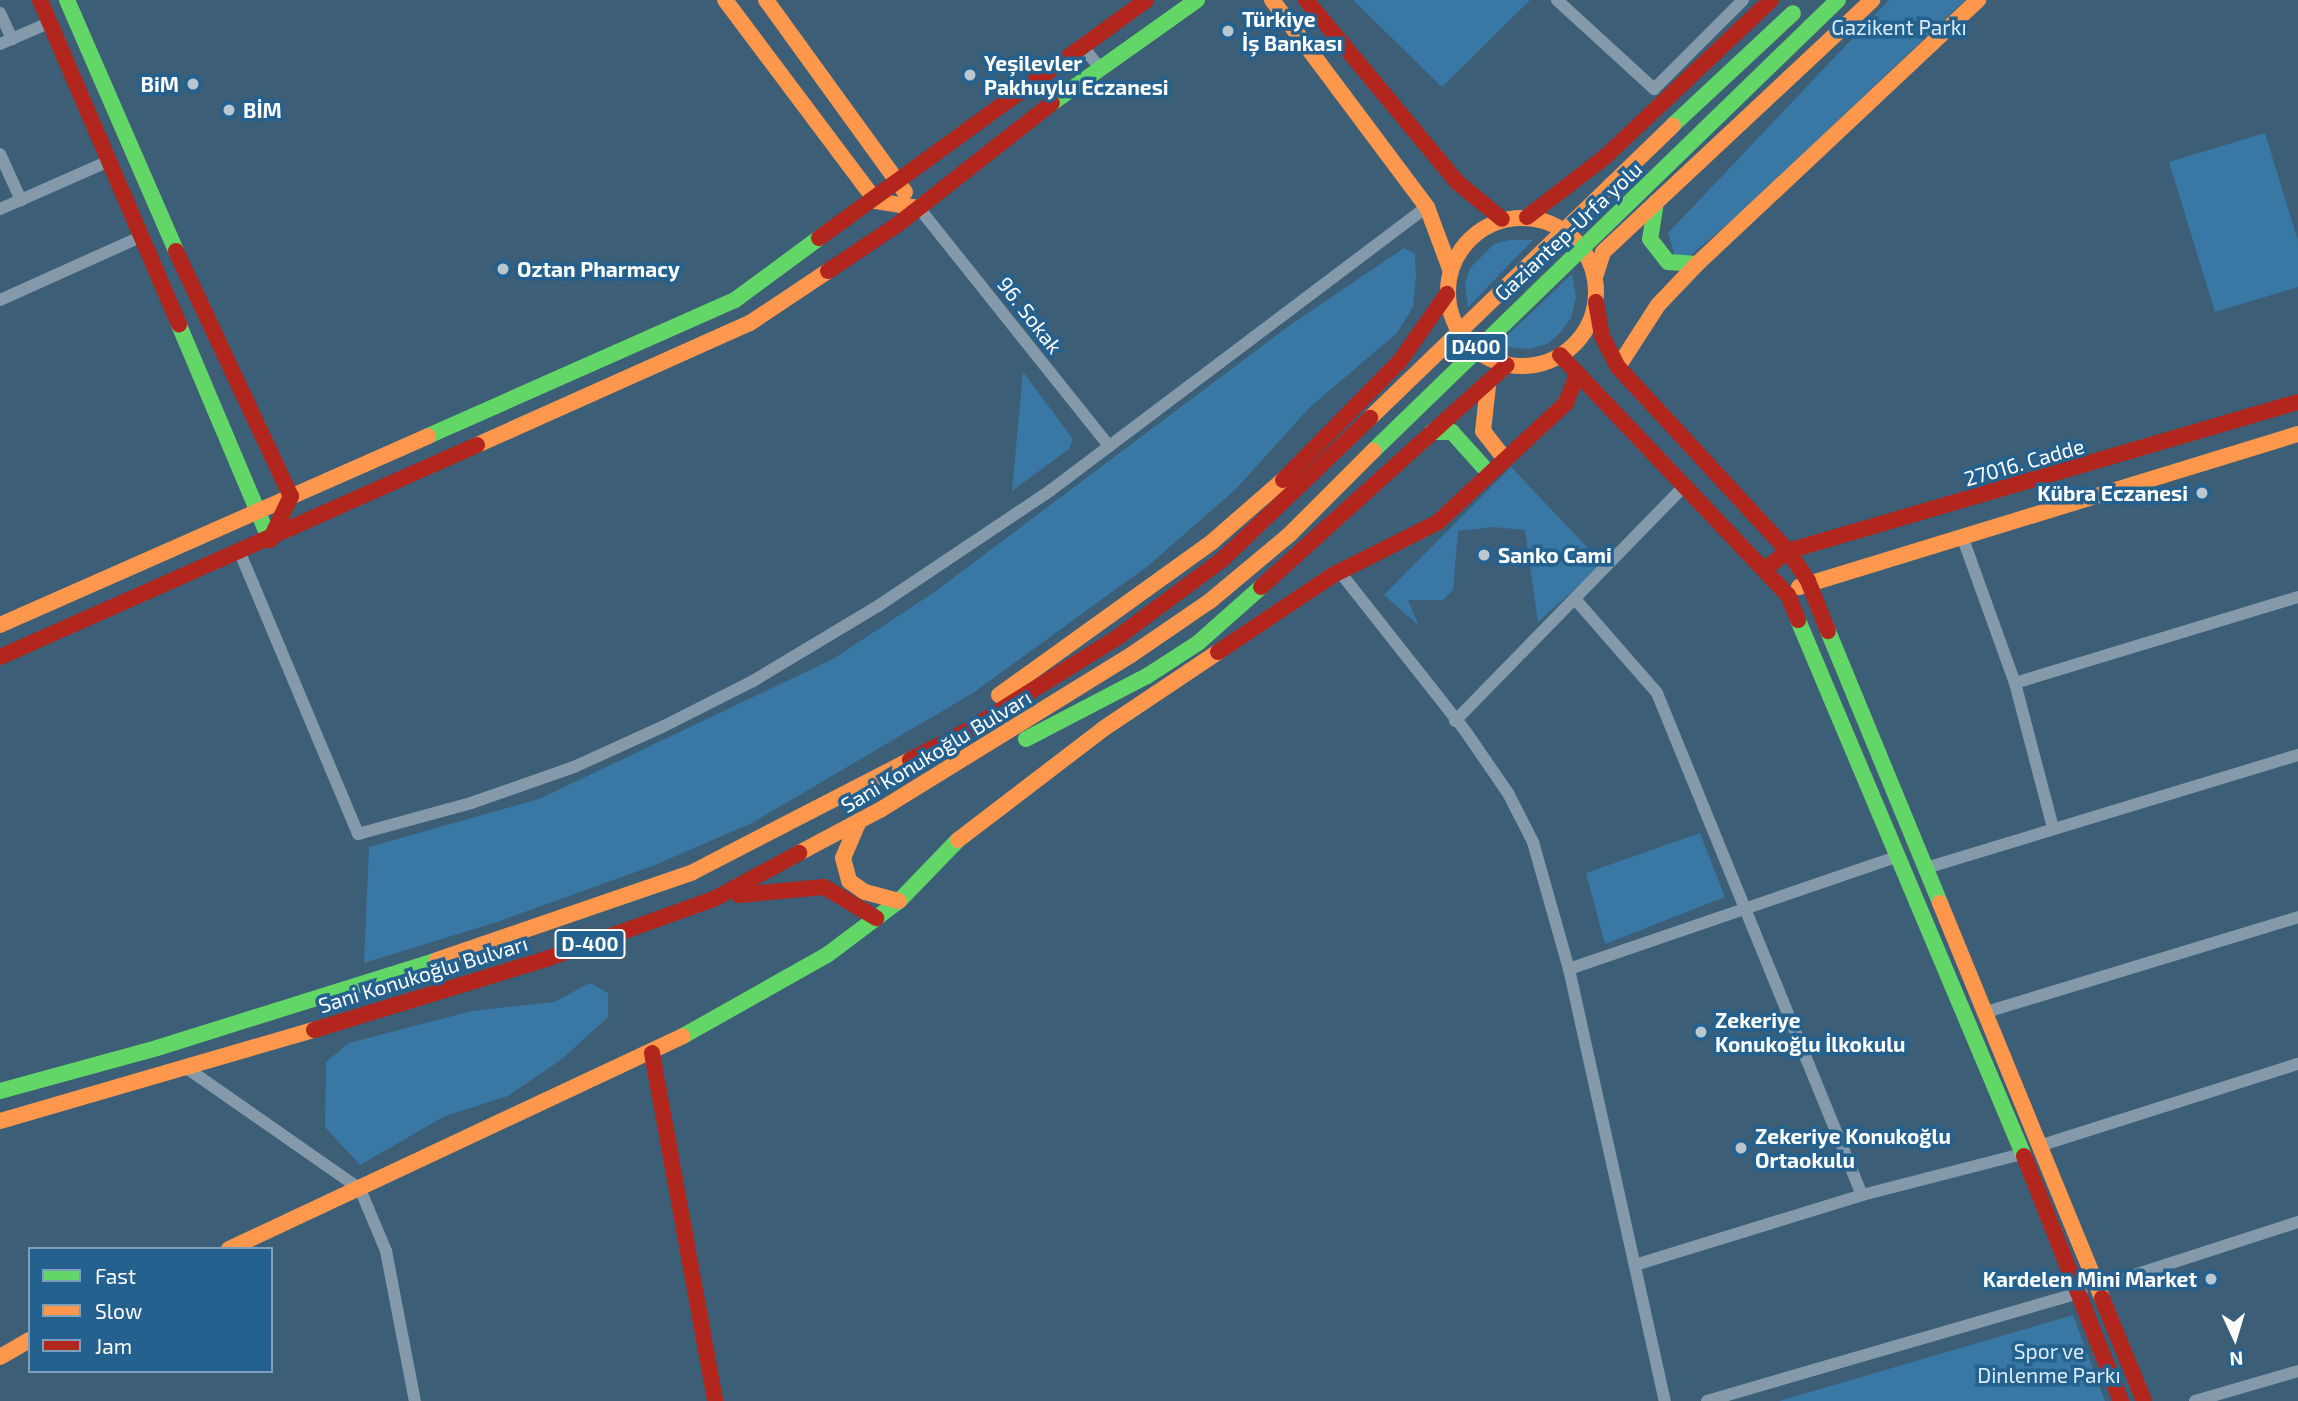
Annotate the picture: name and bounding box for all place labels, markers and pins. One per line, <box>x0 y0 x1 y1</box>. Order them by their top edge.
place label: Türkiye İş Bankası <box>1242 6 1343 56</box>
marker: Türkiye İş Bankası <box>1220 23 1236 39</box>
place label: Yeşilevler Pakhuylu Eczanesi <box>984 50 1169 100</box>
marker: Yeşilevler Pakhuylu Eczanesi <box>962 67 978 83</box>
place label: BiM <box>141 71 179 97</box>
marker: BiM <box>185 76 201 92</box>
place label: BİM <box>243 97 282 123</box>
marker: BİM <box>221 102 237 118</box>
place label: Oztan Pharmacy <box>517 256 680 282</box>
marker: Oztan Pharmacy <box>495 261 511 277</box>
place label: Kübra Eczanesi <box>2037 480 2188 506</box>
marker: Kübra Eczanesi <box>2194 485 2210 501</box>
place label: Sanko Cami <box>1498 542 1612 568</box>
marker: Sanko Cami <box>1476 547 1492 563</box>
place label: Zekeriye Konukoğlu İlkokulu <box>1715 1007 1906 1057</box>
marker: Zekeriye Konukoğlu İlkokulu <box>1693 1024 1709 1040</box>
place label: Zekeriye Konukoğlu Ortaokulu <box>1755 1123 1951 1173</box>
marker: Zekeriye Konukoğlu Ortaokulu <box>1733 1140 1749 1156</box>
place label: Kardelen Mini Market <box>1983 1266 2197 1292</box>
marker: Kardelen Mini Market <box>2203 1271 2219 1287</box>

